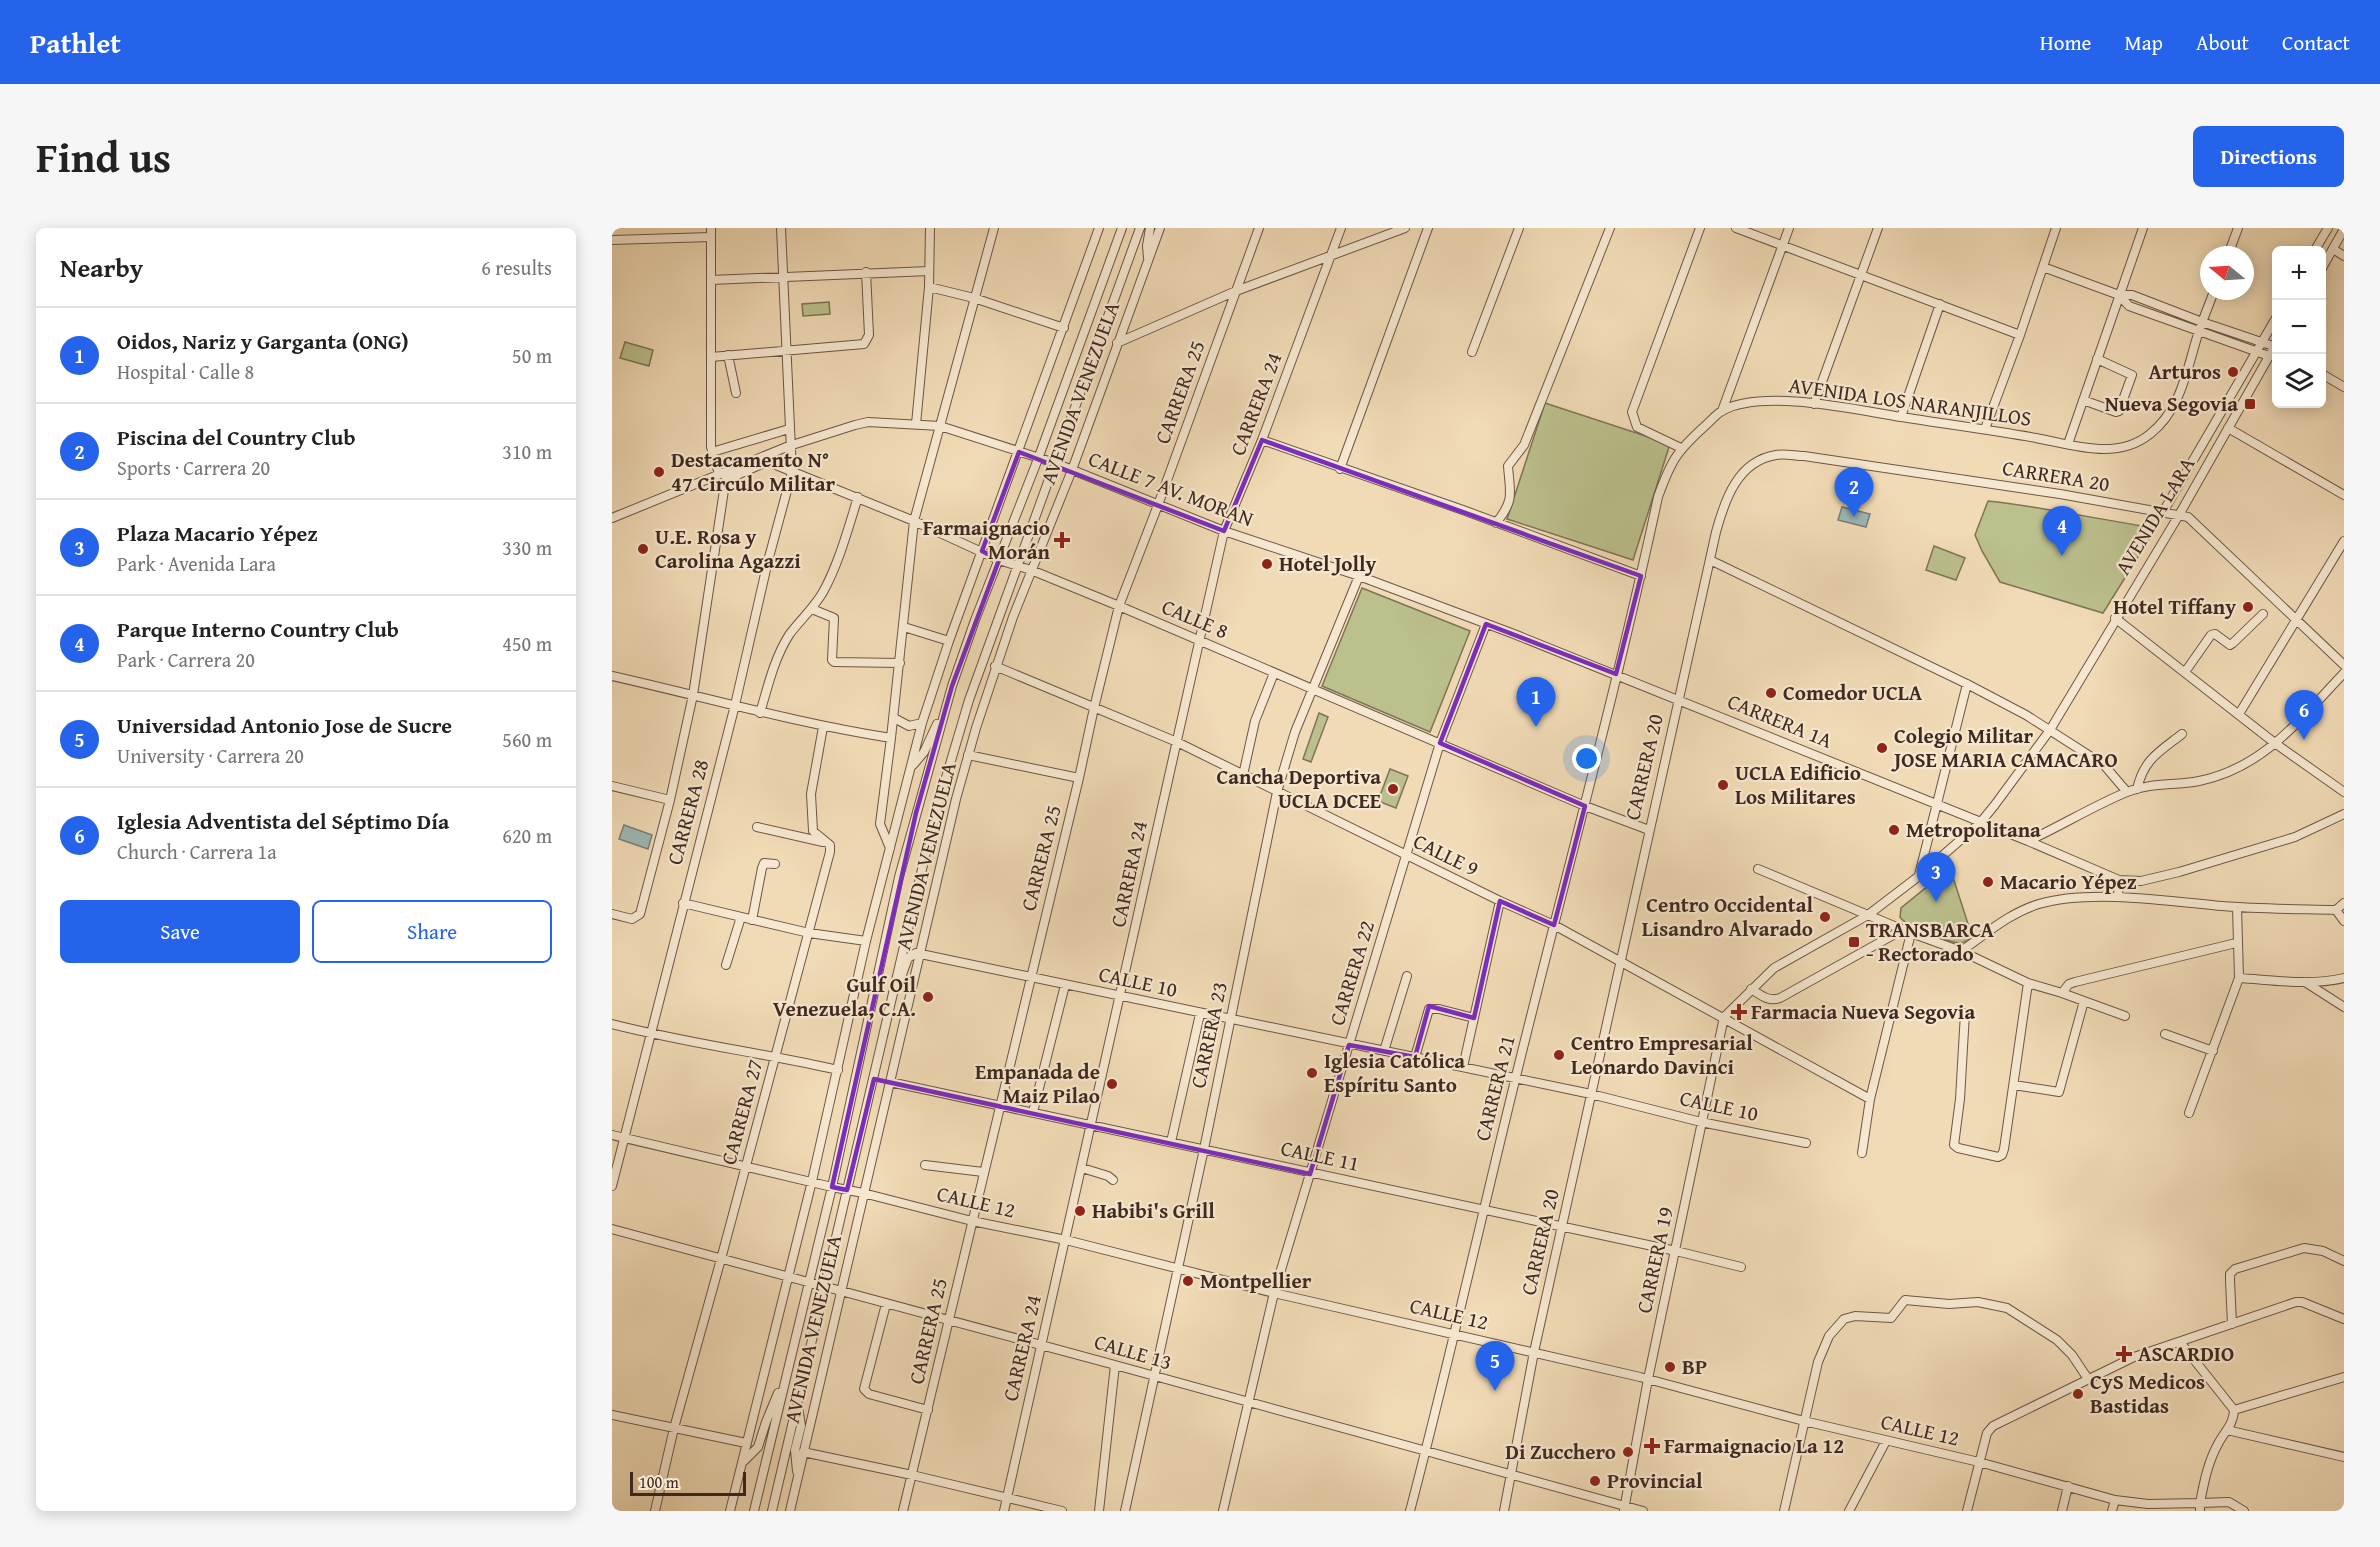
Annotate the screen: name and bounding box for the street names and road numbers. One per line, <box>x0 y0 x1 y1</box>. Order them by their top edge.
street label: AVENIDA VENEZUELA <box>1032 297 1127 489</box>
street label: CARRERA 25 <box>1146 336 1213 448</box>
street label: CARRERA 24 <box>1222 348 1289 460</box>
street label: AVENIDA LOS NARANJILLOS <box>1787 369 2033 434</box>
street label: CALLE 7 AV. MORAN <box>1084 443 1258 534</box>
street label: AVENIDA LARA <box>2107 451 2202 581</box>
street label: CARRERA 20 <box>2000 452 2112 499</box>
street label: CALLE 8 <box>1157 591 1233 646</box>
street label: CARRERA 1A <box>1723 685 1838 756</box>
street label: CARRERA 20 <box>1616 711 1671 823</box>
street label: CARRERA 28 <box>659 756 716 868</box>
street label: AVENIDA VENEZUELA <box>887 759 964 953</box>
street label: CARRERA 25 <box>1012 802 1069 914</box>
street label: CARRERA 24 <box>1102 818 1155 930</box>
street label: CALLE 9 <box>1408 825 1484 884</box>
street label: CARRERA 22 <box>1321 917 1382 1029</box>
street label: CALLE 10 <box>1096 958 1180 1005</box>
street label: CARRERA 23 <box>1182 979 1235 1091</box>
street label: CARRERA 21 <box>1466 1032 1523 1144</box>
street label: CARRERA 27 <box>713 1056 770 1168</box>
street label: CALLE 10 <box>1677 1082 1761 1129</box>
street label: CALLE 11 <box>1278 1132 1362 1179</box>
street label: CALLE 12 <box>934 1177 1018 1226</box>
street label: CARRERA 20 <box>1512 1186 1567 1298</box>
street label: CARRERA 19 <box>1628 1204 1681 1316</box>
street label: AVENIDA VENEZUELA <box>776 1231 849 1426</box>
street label: CARRERA 25 <box>900 1275 955 1387</box>
street label: CALLE 12 <box>1407 1289 1491 1338</box>
street label: CARRERA 24 <box>994 1292 1049 1404</box>
street label: CALLE 13 <box>1091 1326 1176 1377</box>
street label: CALLE 12 <box>1878 1405 1962 1454</box>

